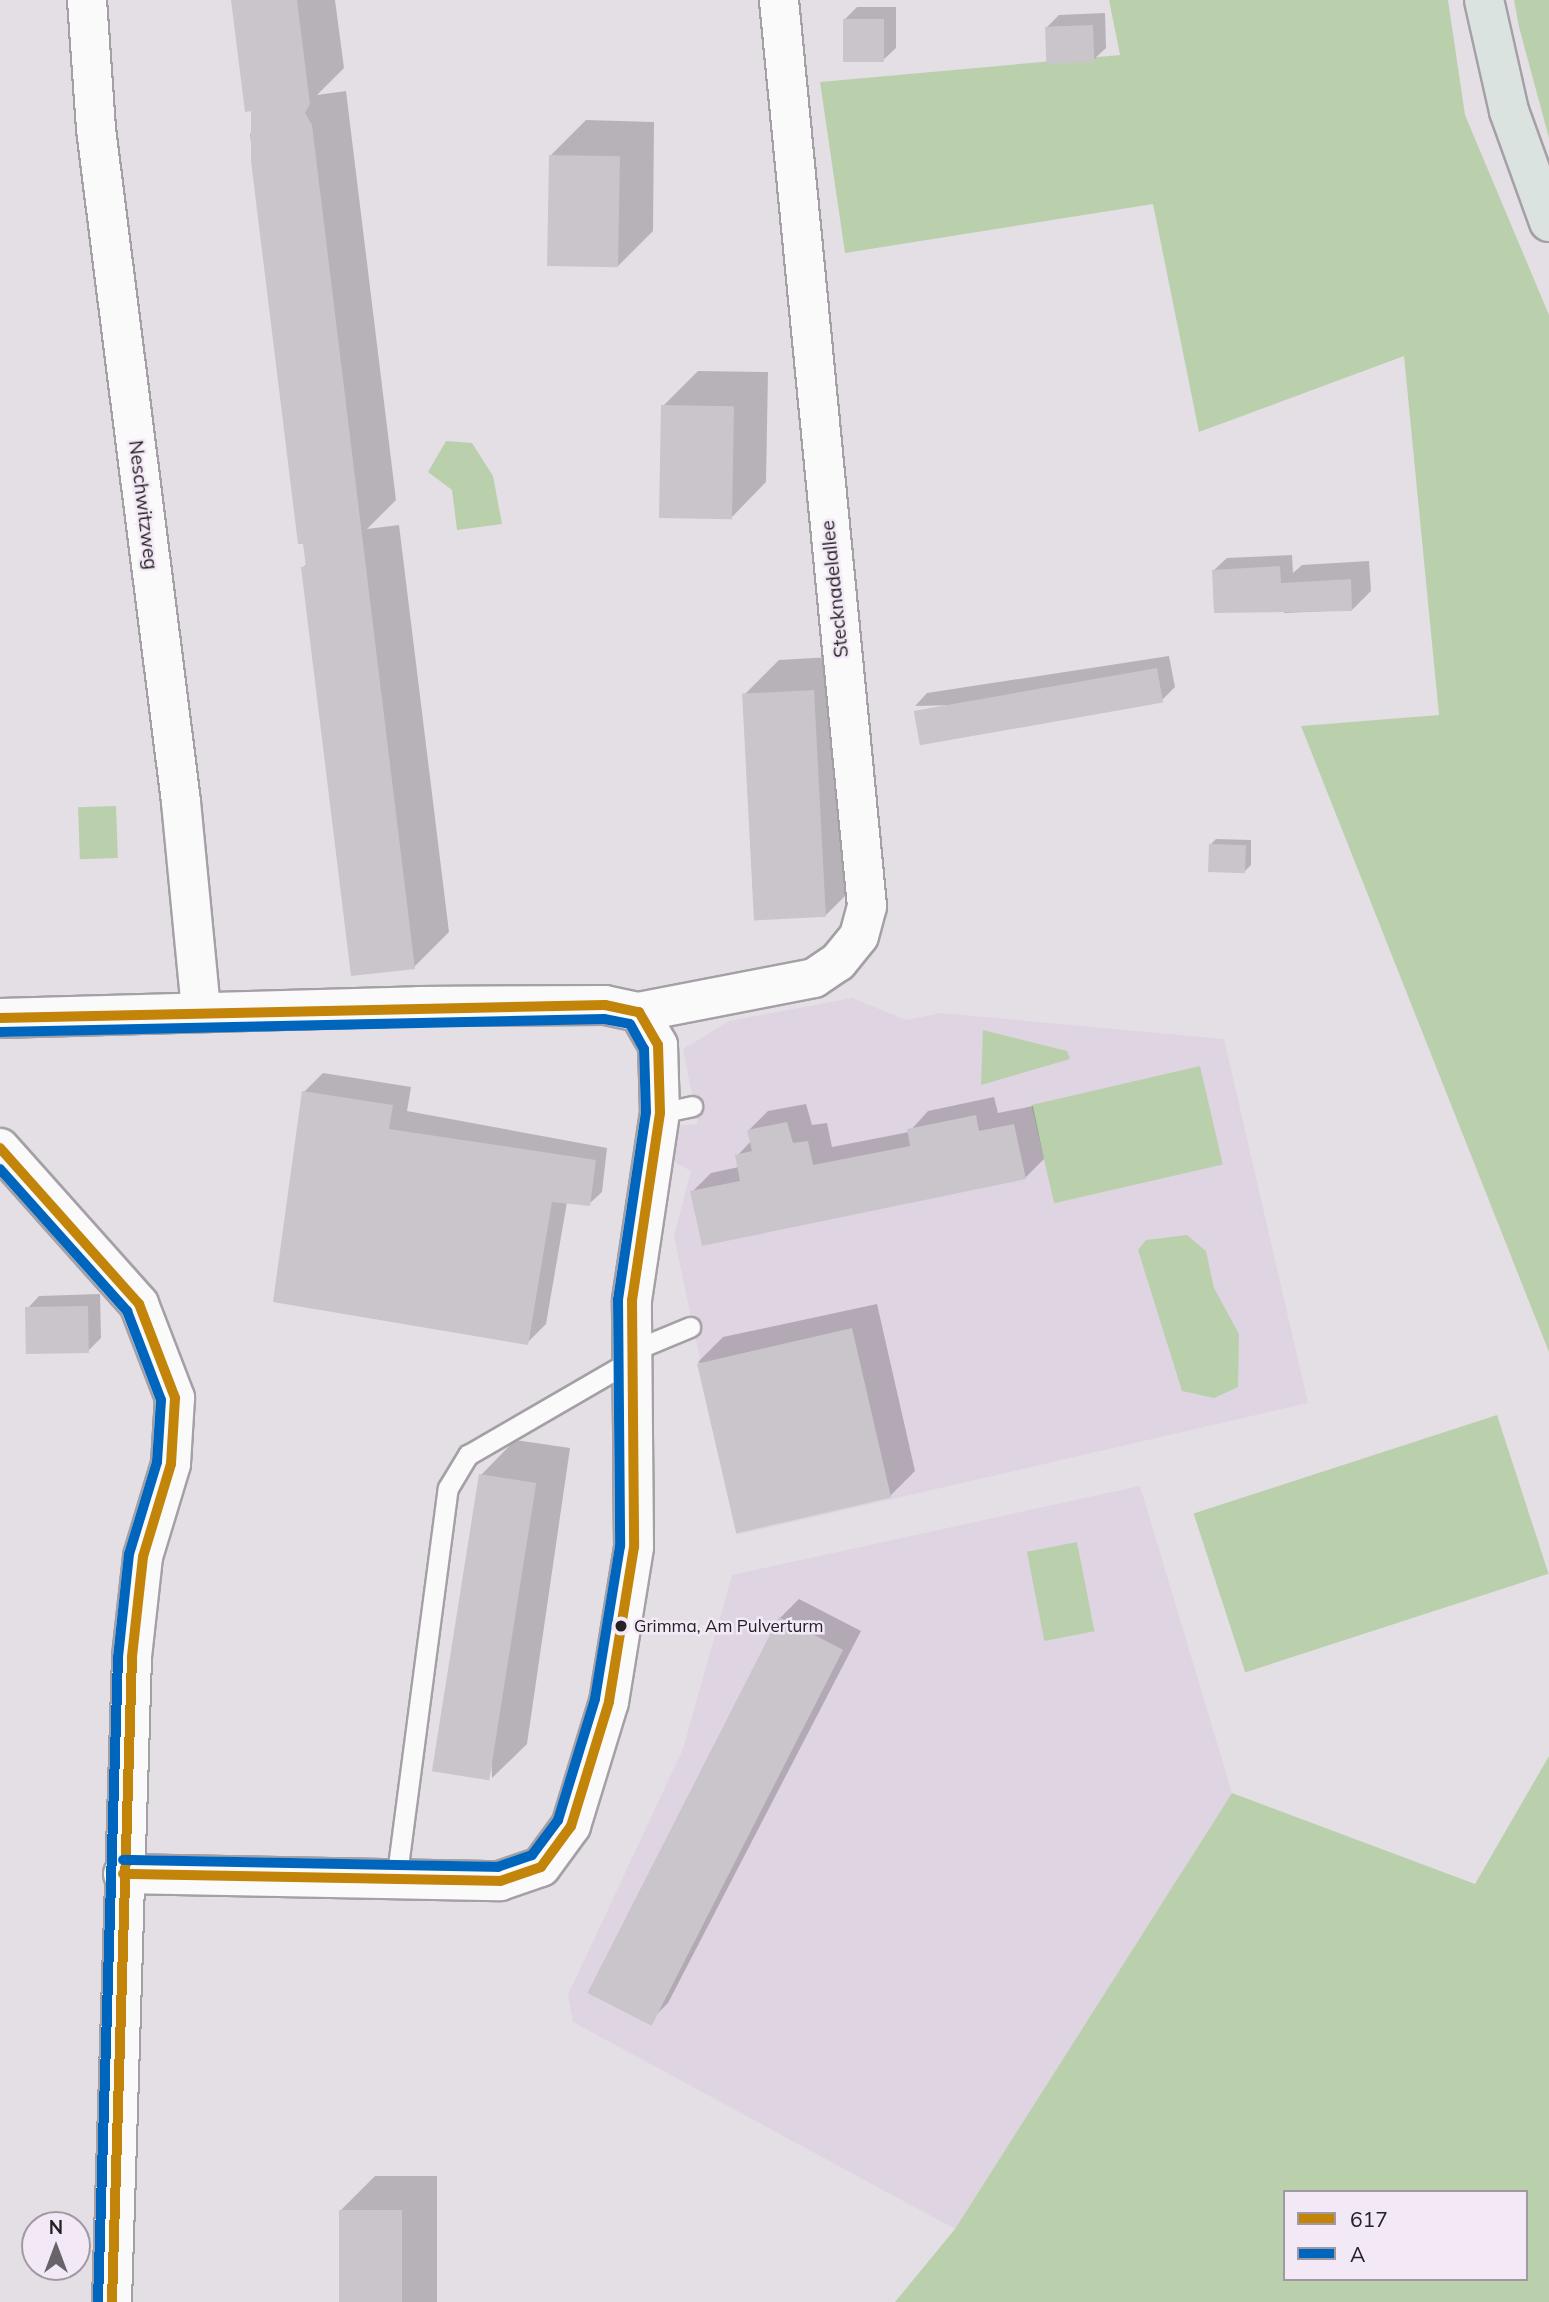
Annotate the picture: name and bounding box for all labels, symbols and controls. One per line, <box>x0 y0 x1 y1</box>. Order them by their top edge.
street label: Neschwitzweg <box>124 439 162 571</box>
street label: Stecknadelallee <box>816 519 854 659</box>
place label: Grimma, Am Pulverturm <box>634 1616 823 1636</box>
marker: Grimma, Am Pulverturm <box>614 1619 628 1633</box>
legend <box>1283 2190 1528 2281</box>
text: 617 <box>1350 2206 1388 2232</box>
north arrow <box>21 2211 91 2281</box>
text: N <box>49 2215 63 2239</box>
text: A <box>1350 2241 1365 2267</box>

